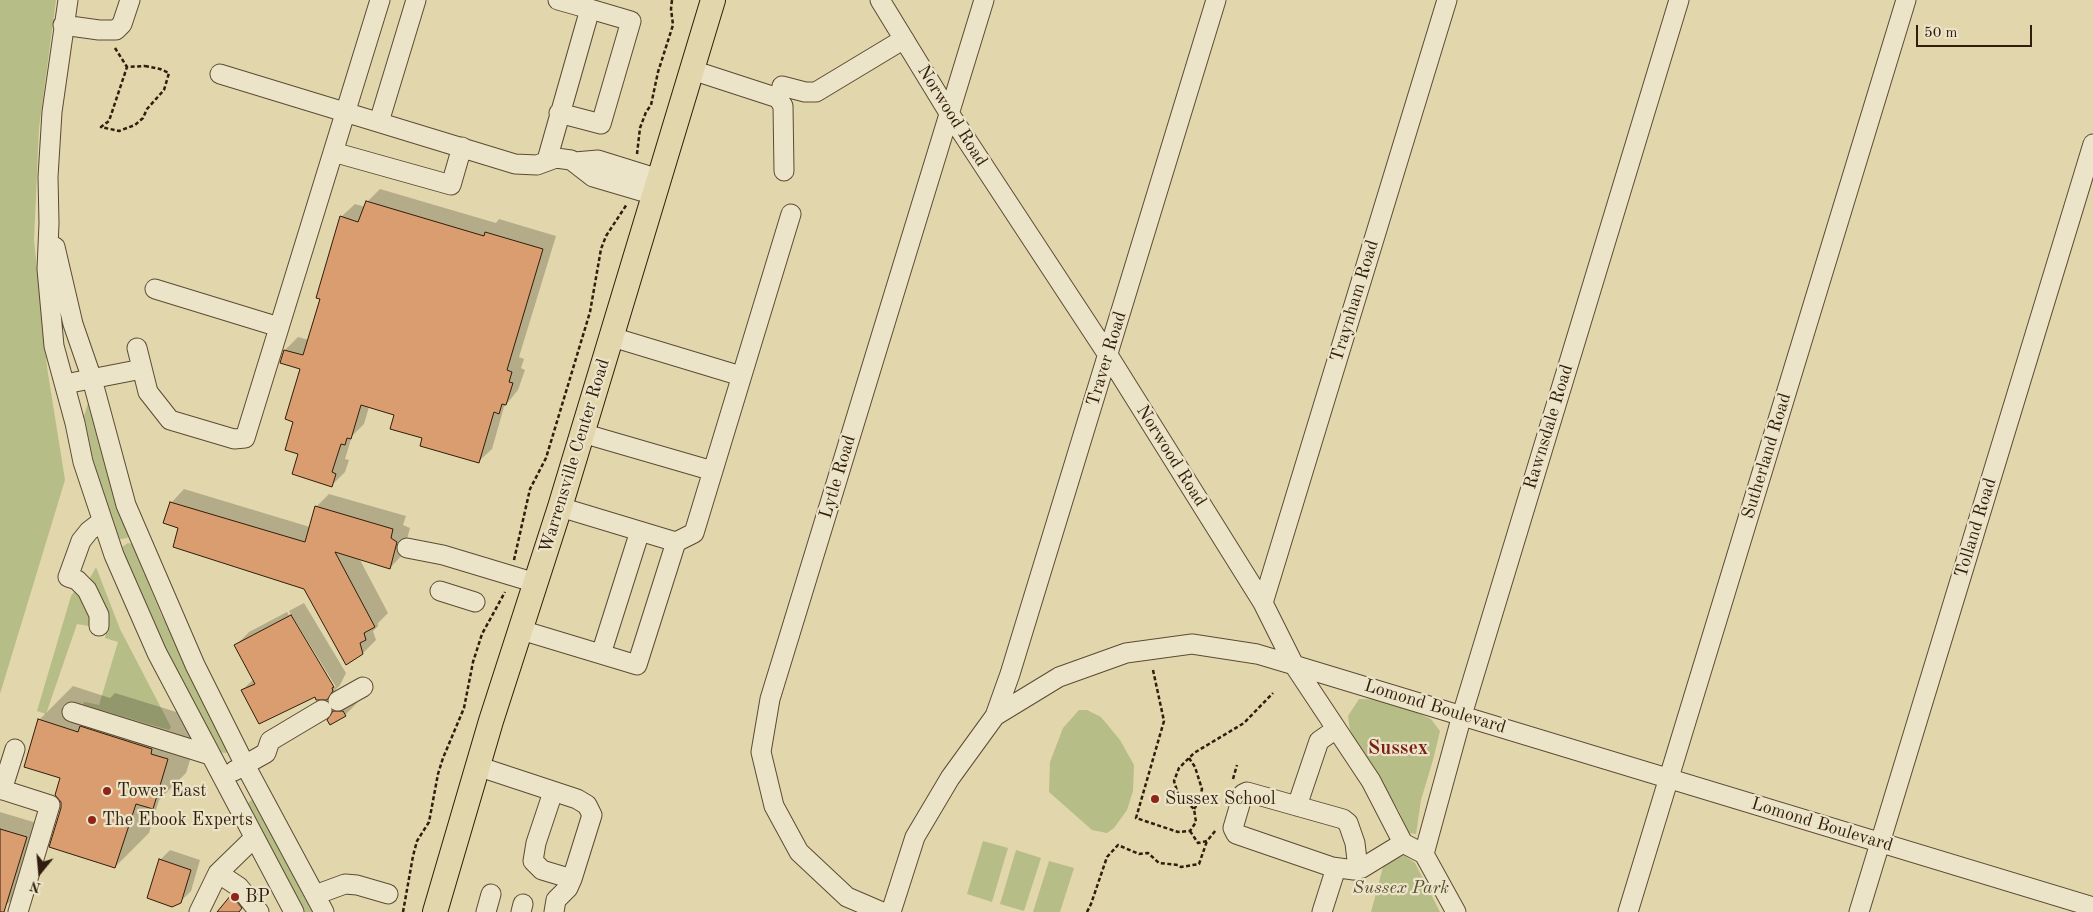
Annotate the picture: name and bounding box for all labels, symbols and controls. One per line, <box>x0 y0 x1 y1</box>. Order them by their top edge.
scale bar <box>1918 15 2034 47</box>
text: 50 m <box>1924 26 1958 41</box>
street label: Norwood Road <box>912 61 992 171</box>
street label: Traynham Road <box>1326 237 1384 365</box>
street label: Traver Road <box>1082 309 1132 409</box>
street label: Warrensville Center Road <box>535 356 615 556</box>
street label: Rawnsdale Road <box>1520 362 1578 492</box>
street label: Sutherland Road <box>1738 390 1796 522</box>
street label: Norwood Road <box>1131 401 1211 511</box>
street label: Lytle Road <box>815 433 861 521</box>
street label: Tolland Road <box>1951 475 2001 581</box>
street label: Lomond Boulevard <box>1362 675 1508 739</box>
district label: Sussex <box>1368 737 1428 761</box>
place label: Tower East <box>117 780 206 802</box>
marker: Tower East <box>101 785 113 797</box>
place label: Sussex School <box>1165 788 1276 810</box>
marker: Sussex School <box>1149 793 1161 805</box>
street label: Lomond Boulevard <box>1749 793 1895 857</box>
place label: The Ebook Experts <box>102 809 253 831</box>
marker: The Ebook Experts <box>86 814 98 826</box>
north arrow <box>15 847 65 897</box>
park label: Sussex Park <box>1353 877 1449 899</box>
text: N <box>28 878 43 895</box>
place label: BP <box>245 886 270 908</box>
marker: BP <box>229 891 241 903</box>

